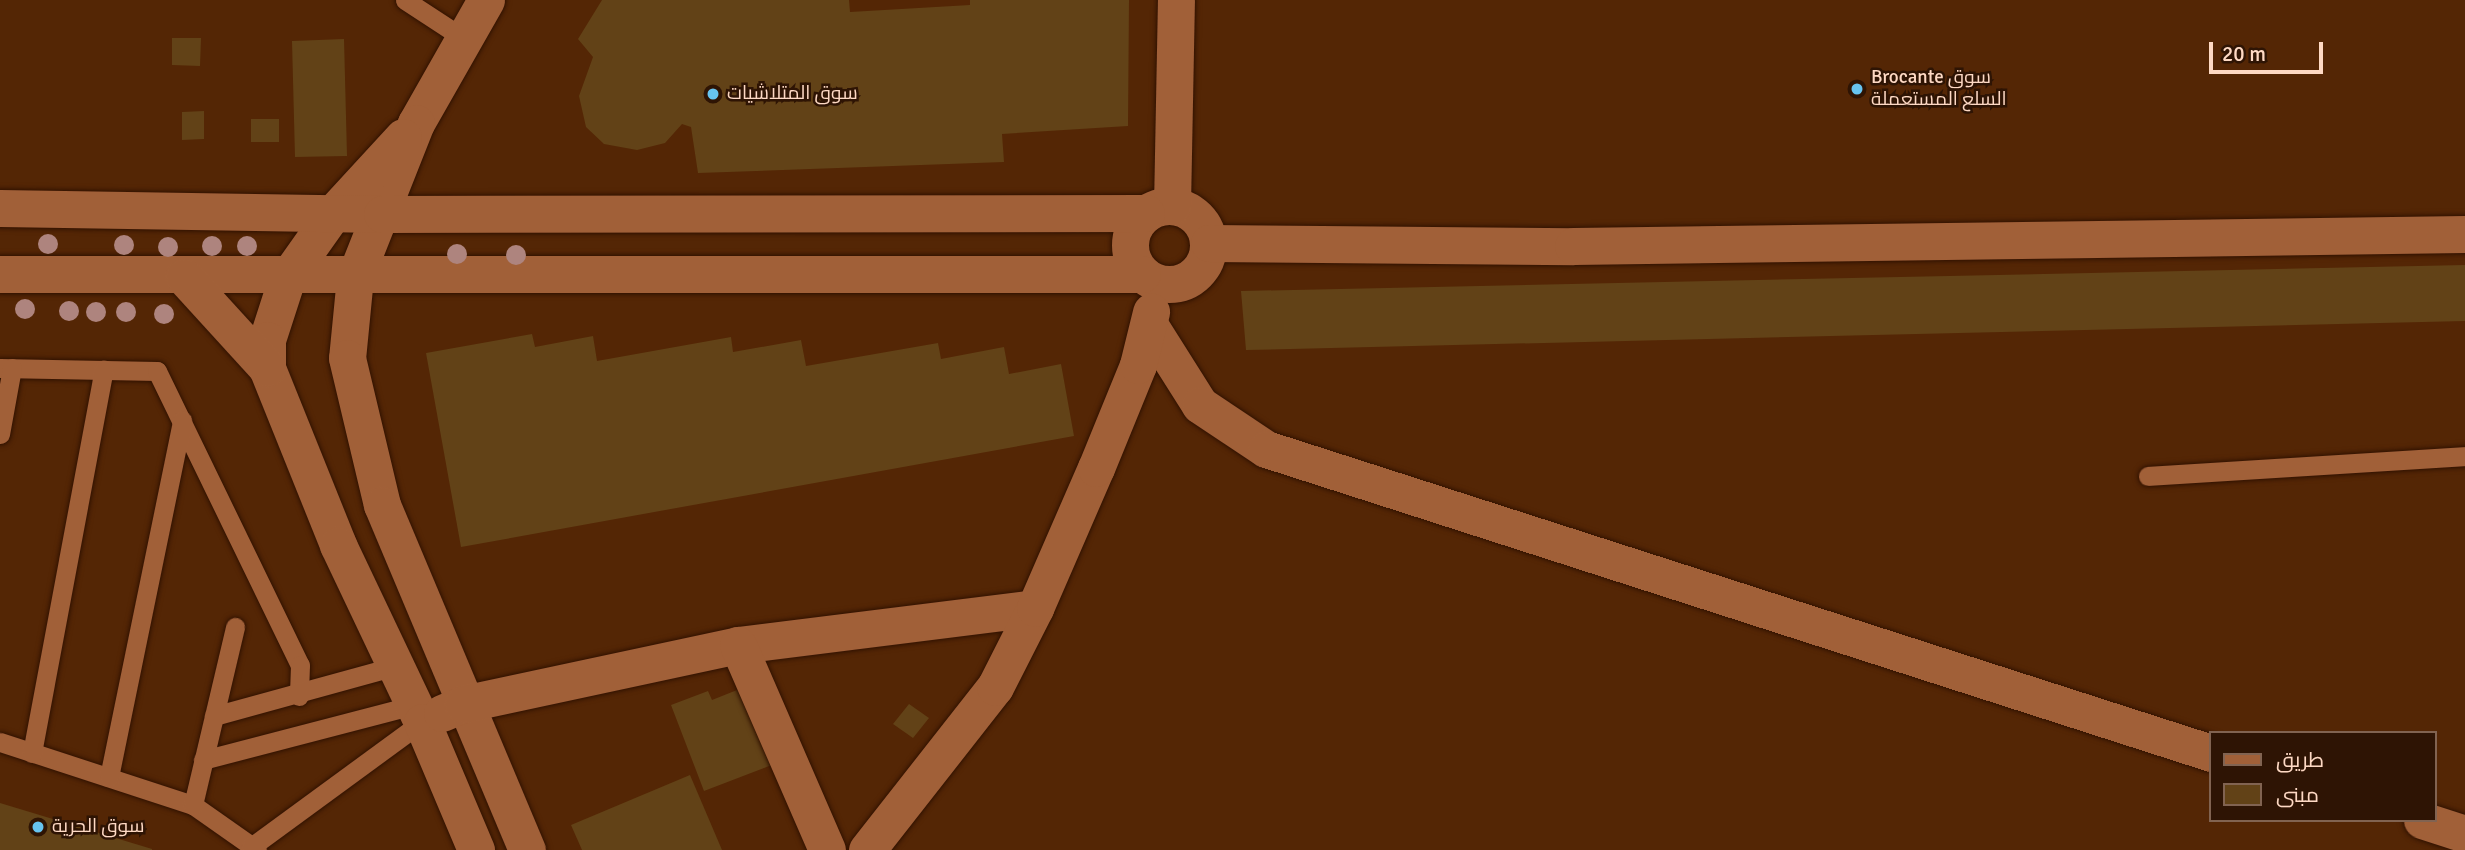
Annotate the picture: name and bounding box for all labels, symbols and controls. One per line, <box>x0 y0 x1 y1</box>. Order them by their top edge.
scale bar <box>2213 28 2327 72</box>
text: 20 m <box>2222 41 2266 67</box>
place label: Brocante سوق السلع المستعملة <box>1871 67 2006 111</box>
marker: Brocante سوق السلع المستعملة <box>1849 81 1865 97</box>
place label: سوق المتلاشيات <box>727 83 858 105</box>
marker: سوق المتلاشيات <box>705 86 721 102</box>
legend <box>2210 731 2437 822</box>
text: طريق <box>2276 747 2324 773</box>
text: مبنى <box>2276 782 2319 808</box>
place label: سوق الحرية <box>52 816 144 838</box>
marker: سوق الحرية <box>30 819 46 835</box>

